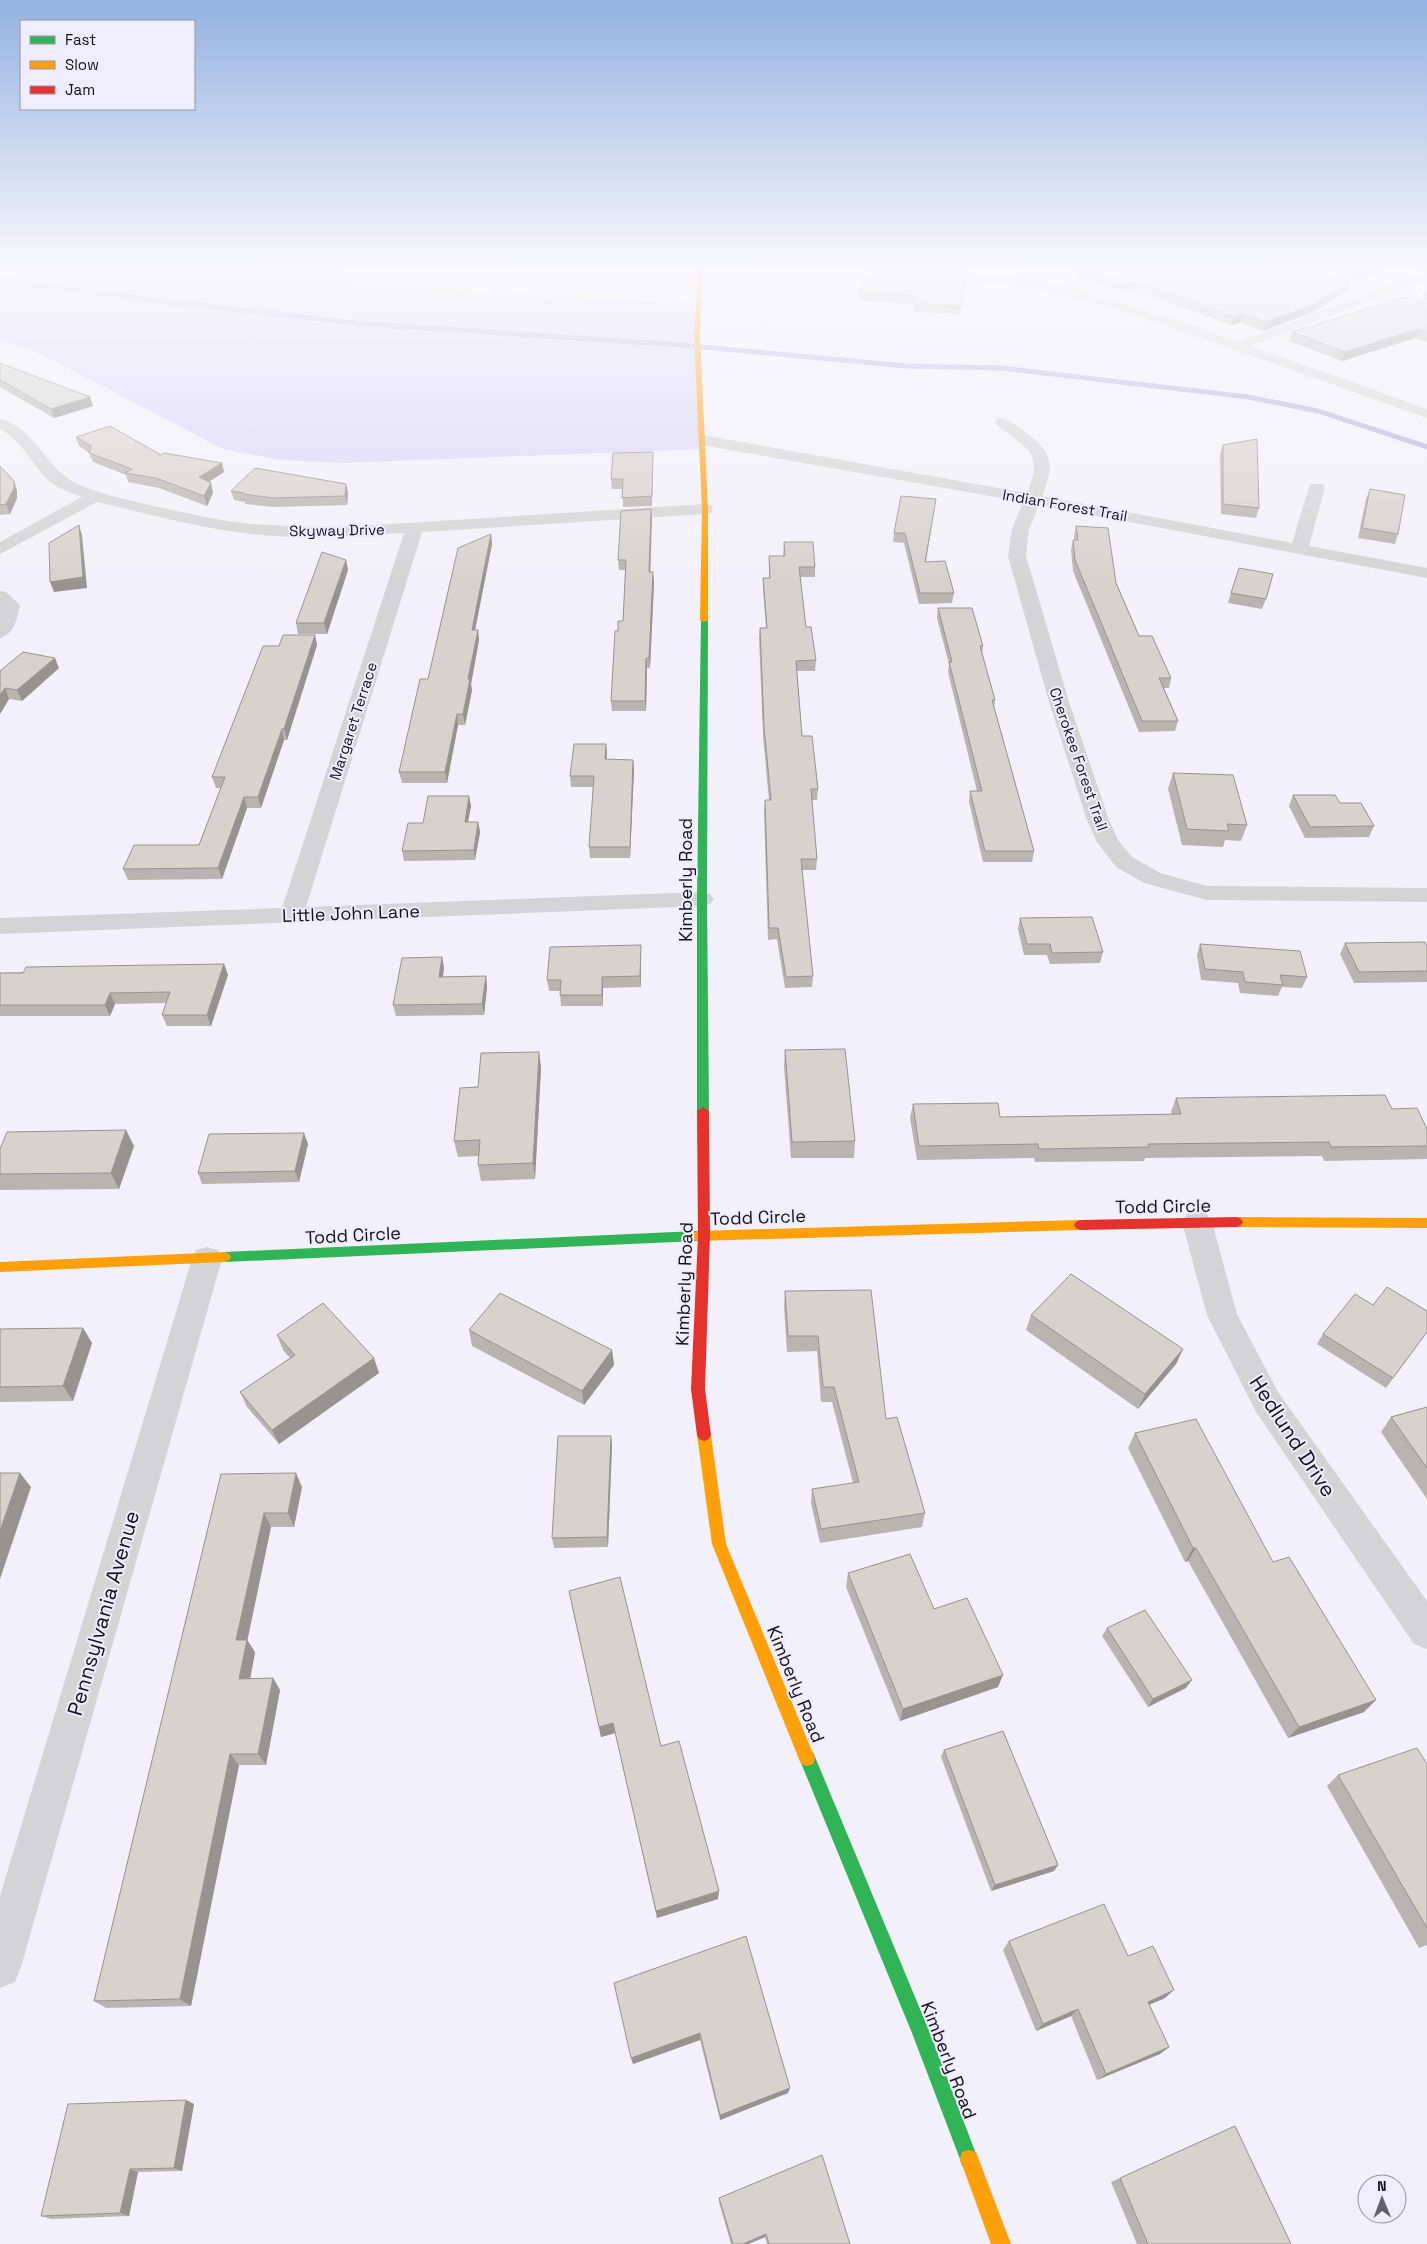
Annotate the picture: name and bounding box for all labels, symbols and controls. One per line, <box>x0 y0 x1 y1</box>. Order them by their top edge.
legend <box>20 20 195 110</box>
text: Fast <box>65 30 96 49</box>
text: Slow <box>65 55 99 74</box>
text: Jam <box>65 80 95 99</box>
street label: Indian Forest Trail <box>1001 485 1129 525</box>
street label: Skyway Drive <box>289 520 385 540</box>
street label: Margaret Terrace <box>325 659 381 782</box>
street label: Cherokee Forest Trail <box>1046 685 1112 833</box>
street label: Kimberly Road <box>674 818 697 942</box>
street label: Little John Lane <box>282 899 420 927</box>
street label: Todd Circle <box>1115 1194 1211 1218</box>
street label: Todd Circle <box>710 1204 806 1230</box>
street label: Todd Circle <box>304 1221 402 1249</box>
street label: Kimberly Road <box>670 1222 698 1346</box>
street label: Hedlund Drive <box>1244 1370 1342 1502</box>
street label: Pennsylvania Avenue <box>61 1507 145 1719</box>
street label: Kimberly Road <box>762 1622 830 1746</box>
street label: Kimberly Road <box>916 1998 982 2122</box>
north arrow <box>1357 2174 1407 2224</box>
text: N <box>1377 2177 1387 2195</box>

